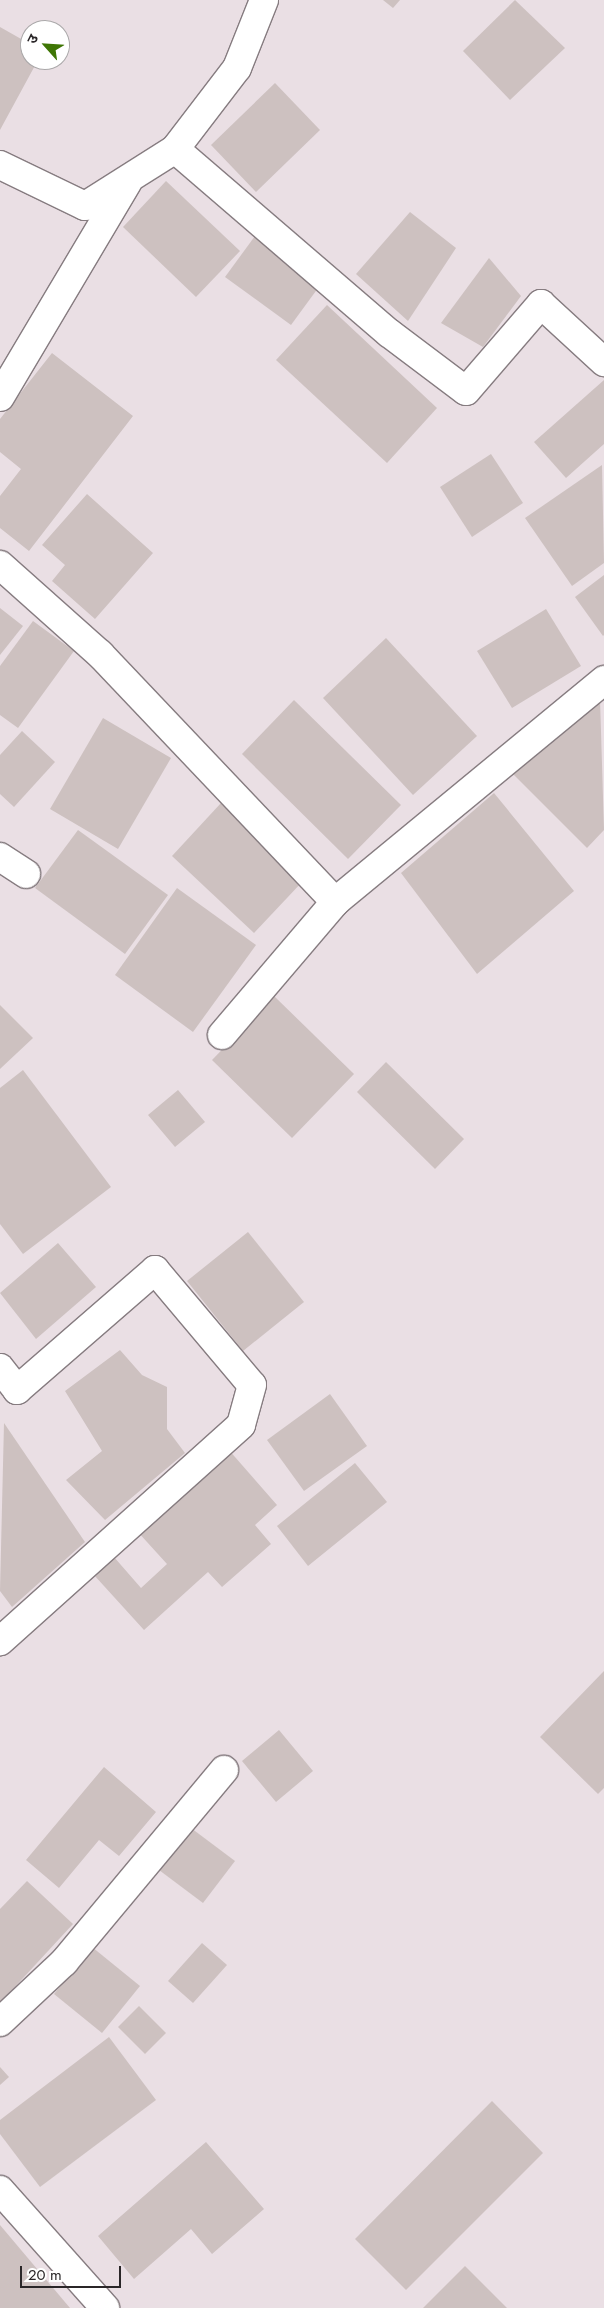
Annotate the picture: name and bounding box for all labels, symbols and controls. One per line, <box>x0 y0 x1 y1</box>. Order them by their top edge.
north arrow <box>20 20 70 70</box>
text: उ <box>22 31 43 47</box>
scale bar <box>22 2256 124 2288</box>
text: 20 m <box>28 2264 62 2286</box>

